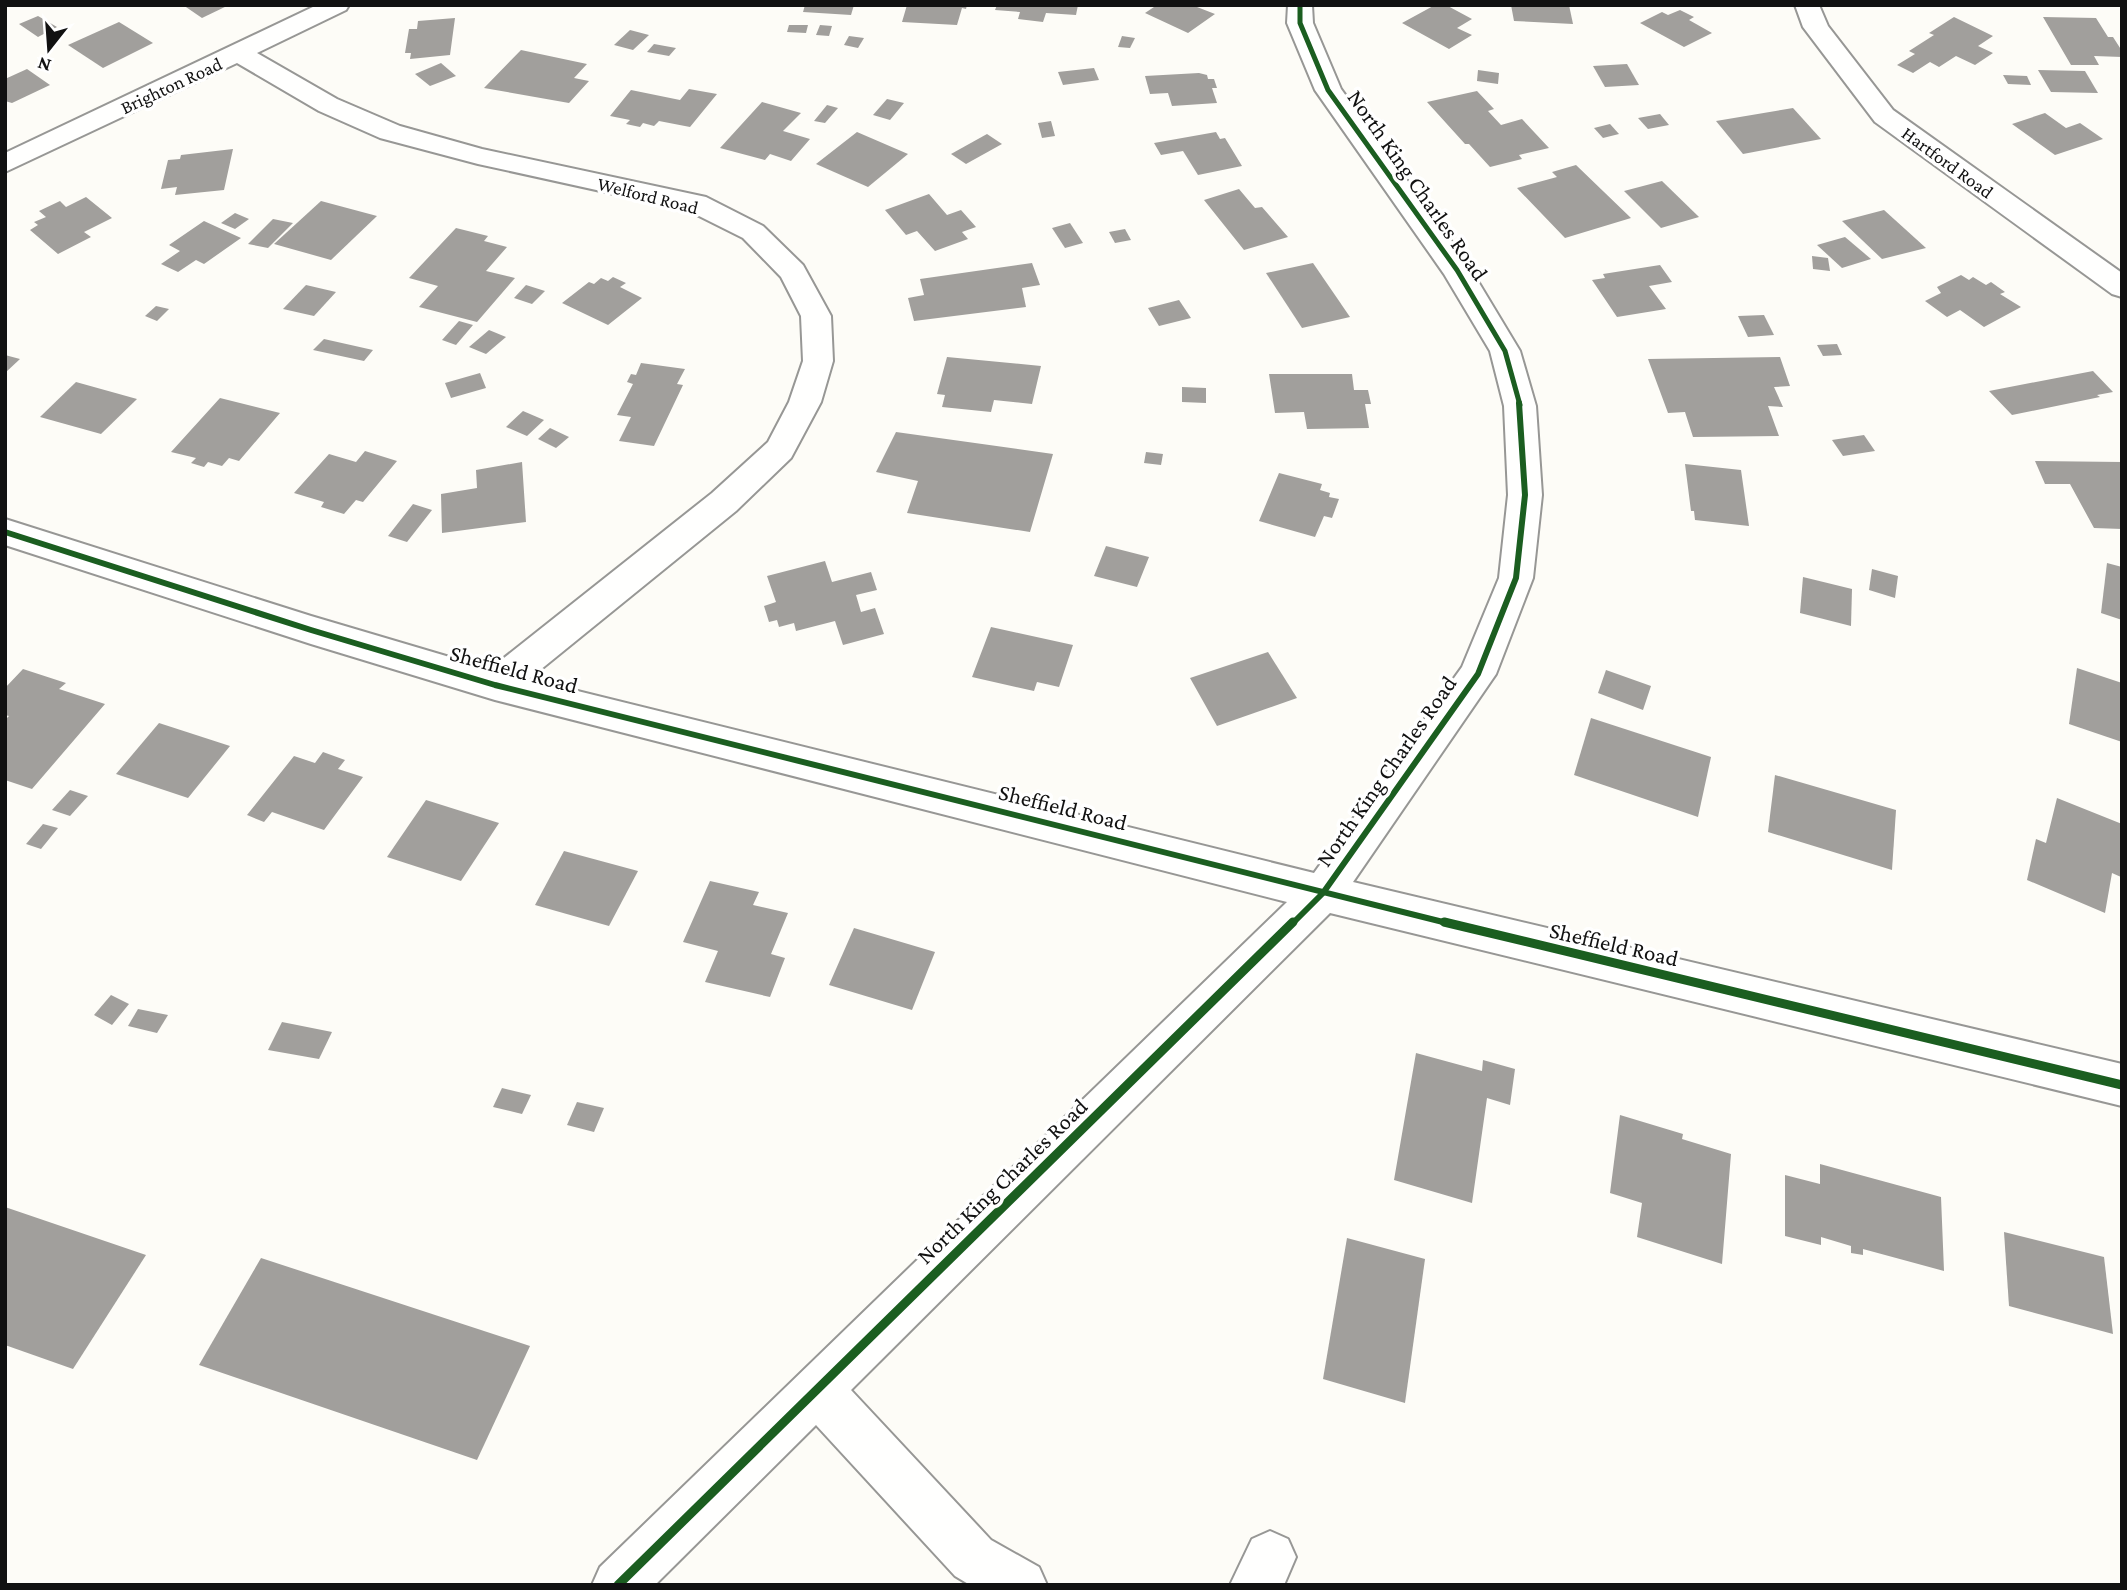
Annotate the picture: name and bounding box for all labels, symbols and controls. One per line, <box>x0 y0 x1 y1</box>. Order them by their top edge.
north arrow <box>14 14 84 84</box>
text: N <box>35 53 53 77</box>
street label: Brighton Road <box>117 53 225 118</box>
street label: North King Charles Road <box>1342 85 1494 285</box>
street label: Hartford Road <box>1898 122 1997 203</box>
street label: Welford Road <box>595 173 701 218</box>
street label: Sheffield Road <box>447 639 581 699</box>
street label: North King Charles Road <box>1310 671 1462 871</box>
street label: Sheffield Road <box>996 778 1130 836</box>
street label: Sheffield Road <box>1547 917 1681 971</box>
street label: North King Charles Road <box>911 1093 1093 1269</box>

